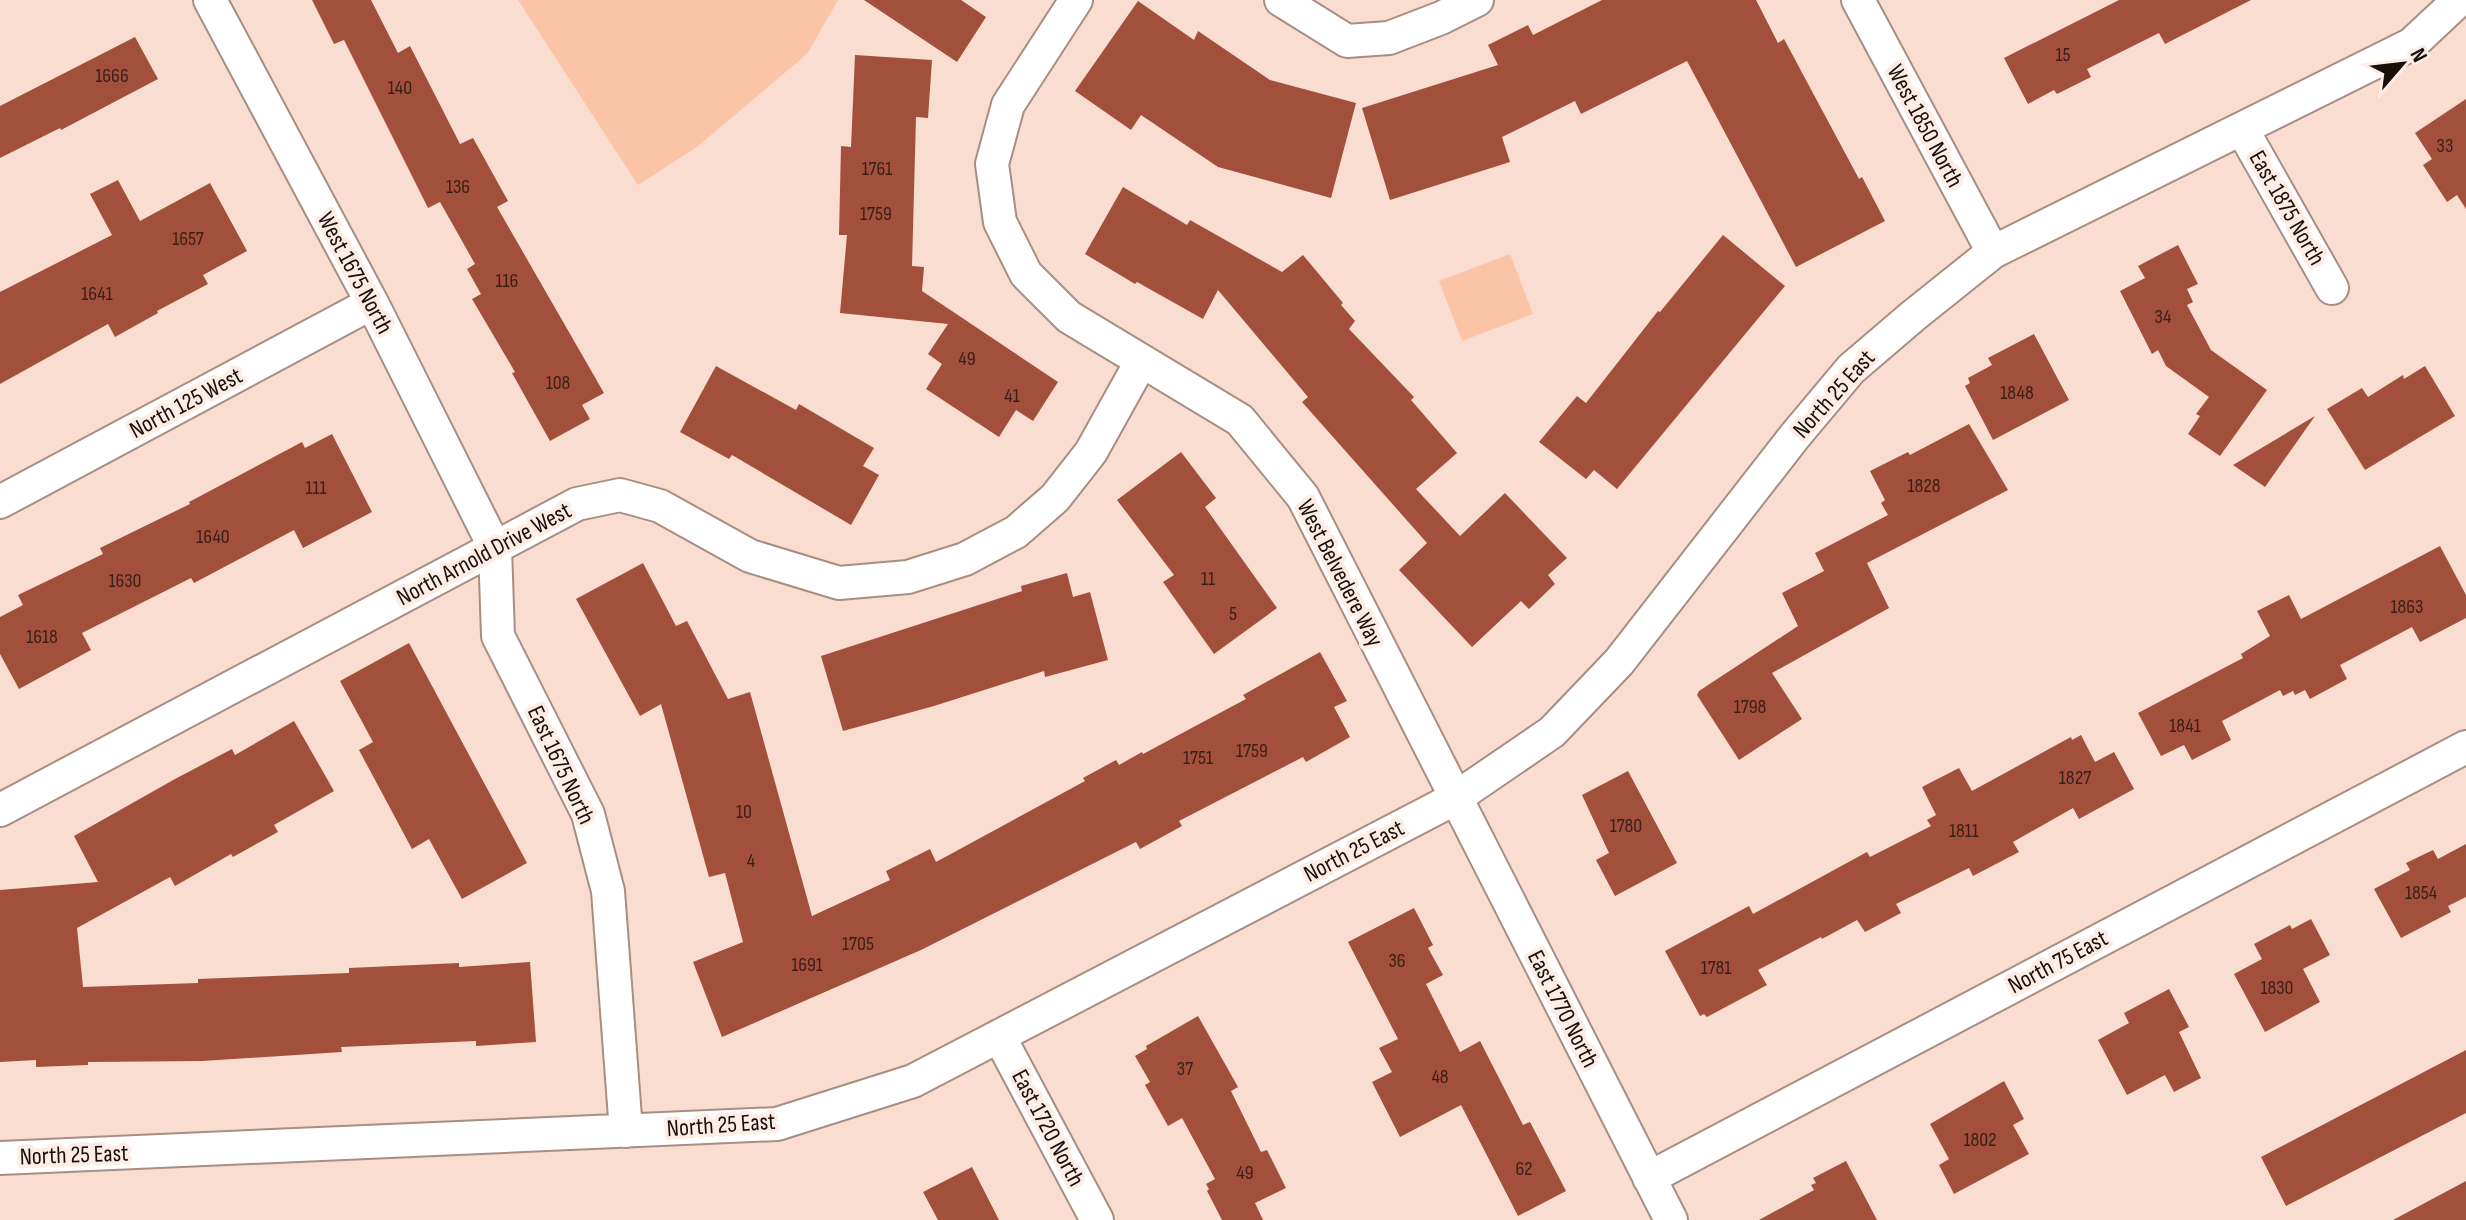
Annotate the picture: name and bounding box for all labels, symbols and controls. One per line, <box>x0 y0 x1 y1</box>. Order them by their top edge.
north arrow <box>2362 24 2442 104</box>
house number: 15 <box>2055 43 2071 67</box>
text: N <box>2404 44 2433 67</box>
street label: West 1850 North <box>1881 60 1969 192</box>
house number: 1666 <box>95 64 129 88</box>
house number: 140 <box>388 76 412 100</box>
house number: 33 <box>2437 134 2453 158</box>
street label: East 1875 North <box>2243 146 2331 270</box>
house number: 1761 <box>862 157 892 181</box>
house number: 136 <box>446 175 470 199</box>
house number: 1759 <box>860 202 892 226</box>
street label: West 1675 North <box>311 207 399 339</box>
house number: 1657 <box>172 227 204 251</box>
house number: 116 <box>496 269 518 293</box>
house number: 1641 <box>81 282 113 306</box>
house number: 34 <box>2155 305 2171 329</box>
street label: North 25 East <box>1787 344 1881 444</box>
house number: 49 <box>958 347 976 371</box>
street label: North 125 West <box>125 361 247 445</box>
house number: 108 <box>546 371 570 395</box>
house number: 1848 <box>2000 381 2034 405</box>
house number: 41 <box>1004 384 1020 408</box>
house number: 1828 <box>1907 474 1941 498</box>
house number: 111 <box>306 476 327 500</box>
street label: West Belvedere Way <box>1291 495 1389 651</box>
street label: North Arnold Drive West <box>392 496 576 612</box>
house number: 1640 <box>196 525 230 549</box>
house number: 11 <box>1201 567 1215 591</box>
house number: 1630 <box>108 569 142 593</box>
house number: 1863 <box>2391 595 2423 619</box>
house number: 5 <box>1229 602 1237 626</box>
house number: 1618 <box>26 625 58 649</box>
house number: 1798 <box>1734 695 1766 719</box>
street label: East 1675 North <box>521 701 601 829</box>
house number: 1841 <box>2169 714 2201 738</box>
house number: 1759 <box>1236 739 1268 763</box>
house number: 1751 <box>1183 746 1213 770</box>
house number: 1827 <box>2059 766 2091 790</box>
house number: 10 <box>736 800 752 824</box>
street label: North 25 East <box>1299 813 1409 889</box>
house number: 1780 <box>1610 814 1642 838</box>
house number: 1811 <box>1949 819 1979 843</box>
house number: 4 <box>747 849 755 873</box>
house number: 1854 <box>2405 881 2437 905</box>
street label: North 75 East <box>2003 924 2113 1000</box>
house number: 1705 <box>842 932 874 956</box>
street label: East 1770 North <box>1521 946 1605 1072</box>
house number: 36 <box>1388 949 1406 973</box>
house number: 1691 <box>791 953 823 977</box>
house number: 1781 <box>1701 956 1731 980</box>
house number: 1830 <box>2260 976 2294 1000</box>
house number: 37 <box>1177 1057 1193 1081</box>
street label: East 1720 North <box>1005 1065 1091 1191</box>
house number: 48 <box>1431 1065 1449 1089</box>
street label: North 25 East <box>666 1107 776 1143</box>
house number: 1802 <box>1964 1128 1996 1152</box>
street label: North 25 East <box>19 1139 129 1171</box>
house number: 62 <box>1515 1157 1533 1181</box>
house number: 49 <box>1236 1161 1254 1185</box>

